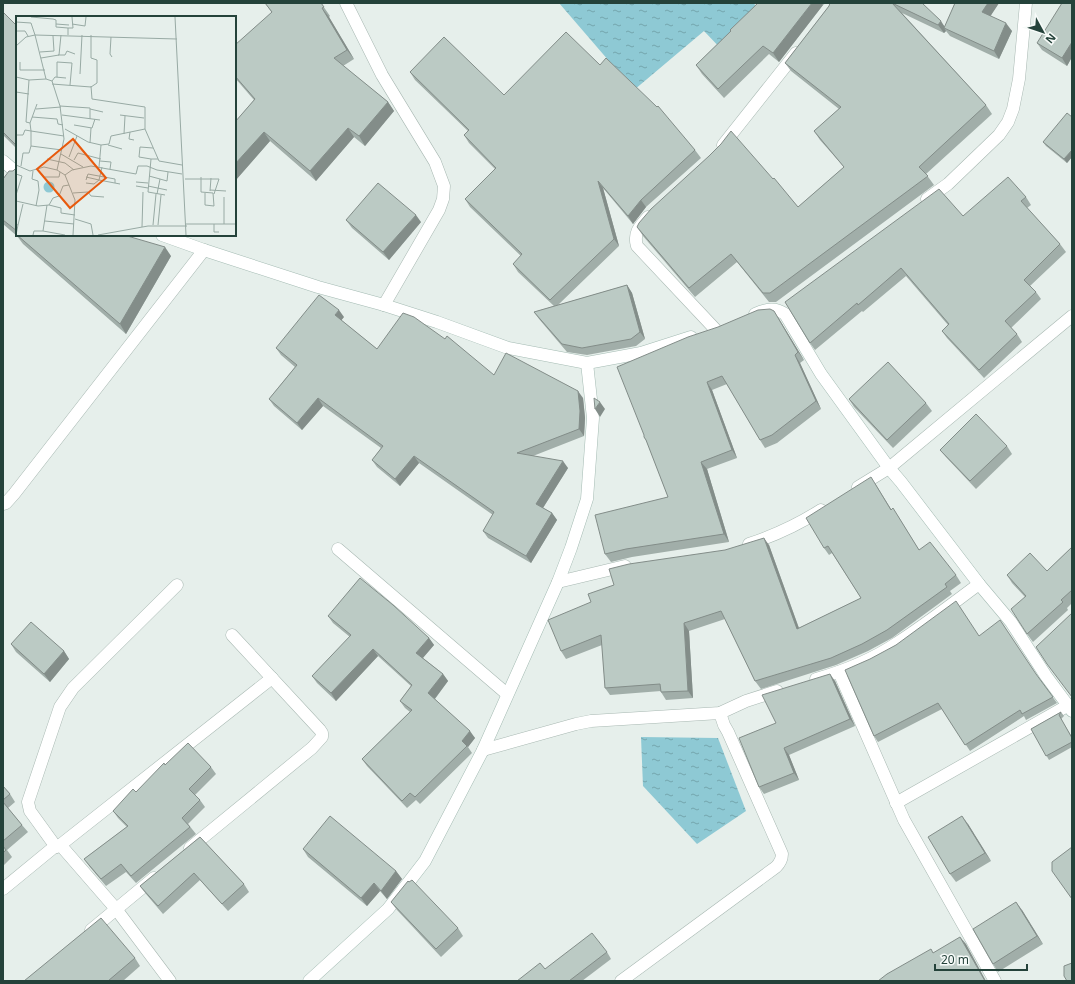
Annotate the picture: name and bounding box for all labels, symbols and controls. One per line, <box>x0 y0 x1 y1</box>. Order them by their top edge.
north arrow <box>1023 12 1063 52</box>
inset map <box>16 16 236 236</box>
text: N <box>1042 30 1060 47</box>
scale bar <box>935 946 1027 972</box>
text: 20 m <box>941 951 969 968</box>

